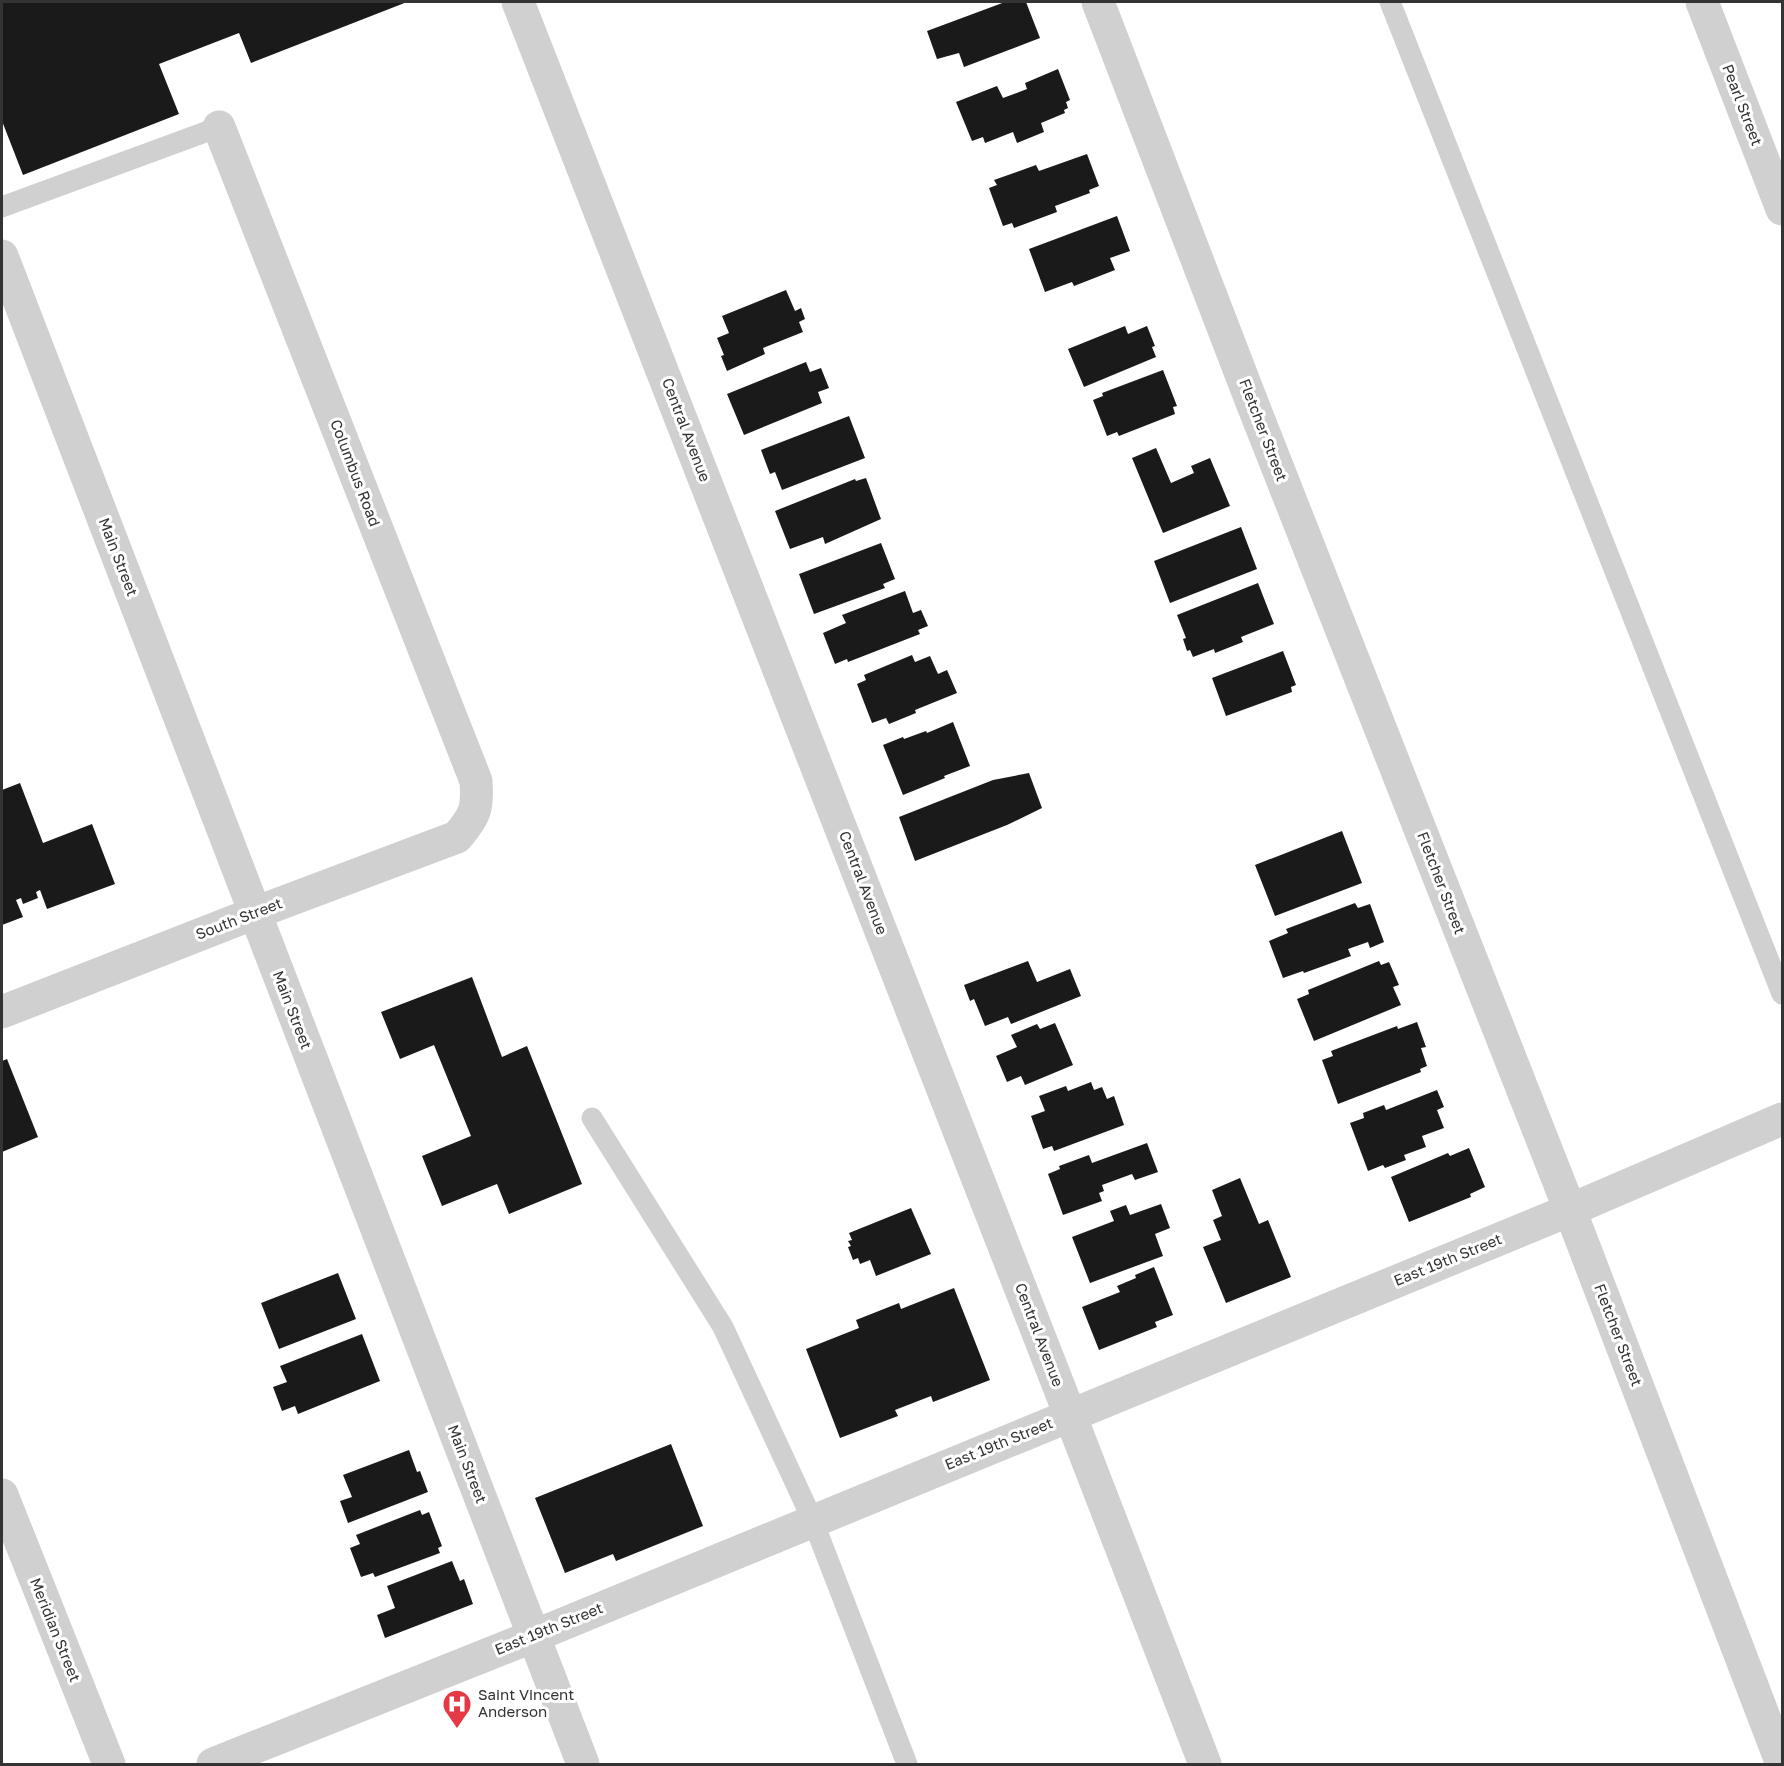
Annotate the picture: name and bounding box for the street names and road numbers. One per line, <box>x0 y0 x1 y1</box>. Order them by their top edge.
street label: Pearl Street <box>1719 61 1767 148</box>
street label: Central Avenue <box>659 375 715 484</box>
street label: Fletcher Street <box>1236 376 1292 483</box>
street label: Columbus Road <box>327 417 385 529</box>
street label: Main Street <box>96 515 142 599</box>
street label: Central Avenue <box>836 828 892 937</box>
street label: Fletcher Street <box>1414 829 1470 936</box>
street label: South Street <box>193 893 284 943</box>
street label: Main Street <box>270 968 316 1052</box>
street label: East 19th Street <box>1391 1229 1504 1289</box>
street label: Central Avenue <box>1012 1280 1068 1389</box>
street label: Fletcher Street <box>1591 1281 1647 1388</box>
street label: East 19th Street <box>942 1413 1055 1473</box>
street label: Main Street <box>445 1422 491 1506</box>
street label: Meridian Street <box>27 1575 85 1684</box>
street label: East 19th Street <box>492 1598 605 1658</box>

